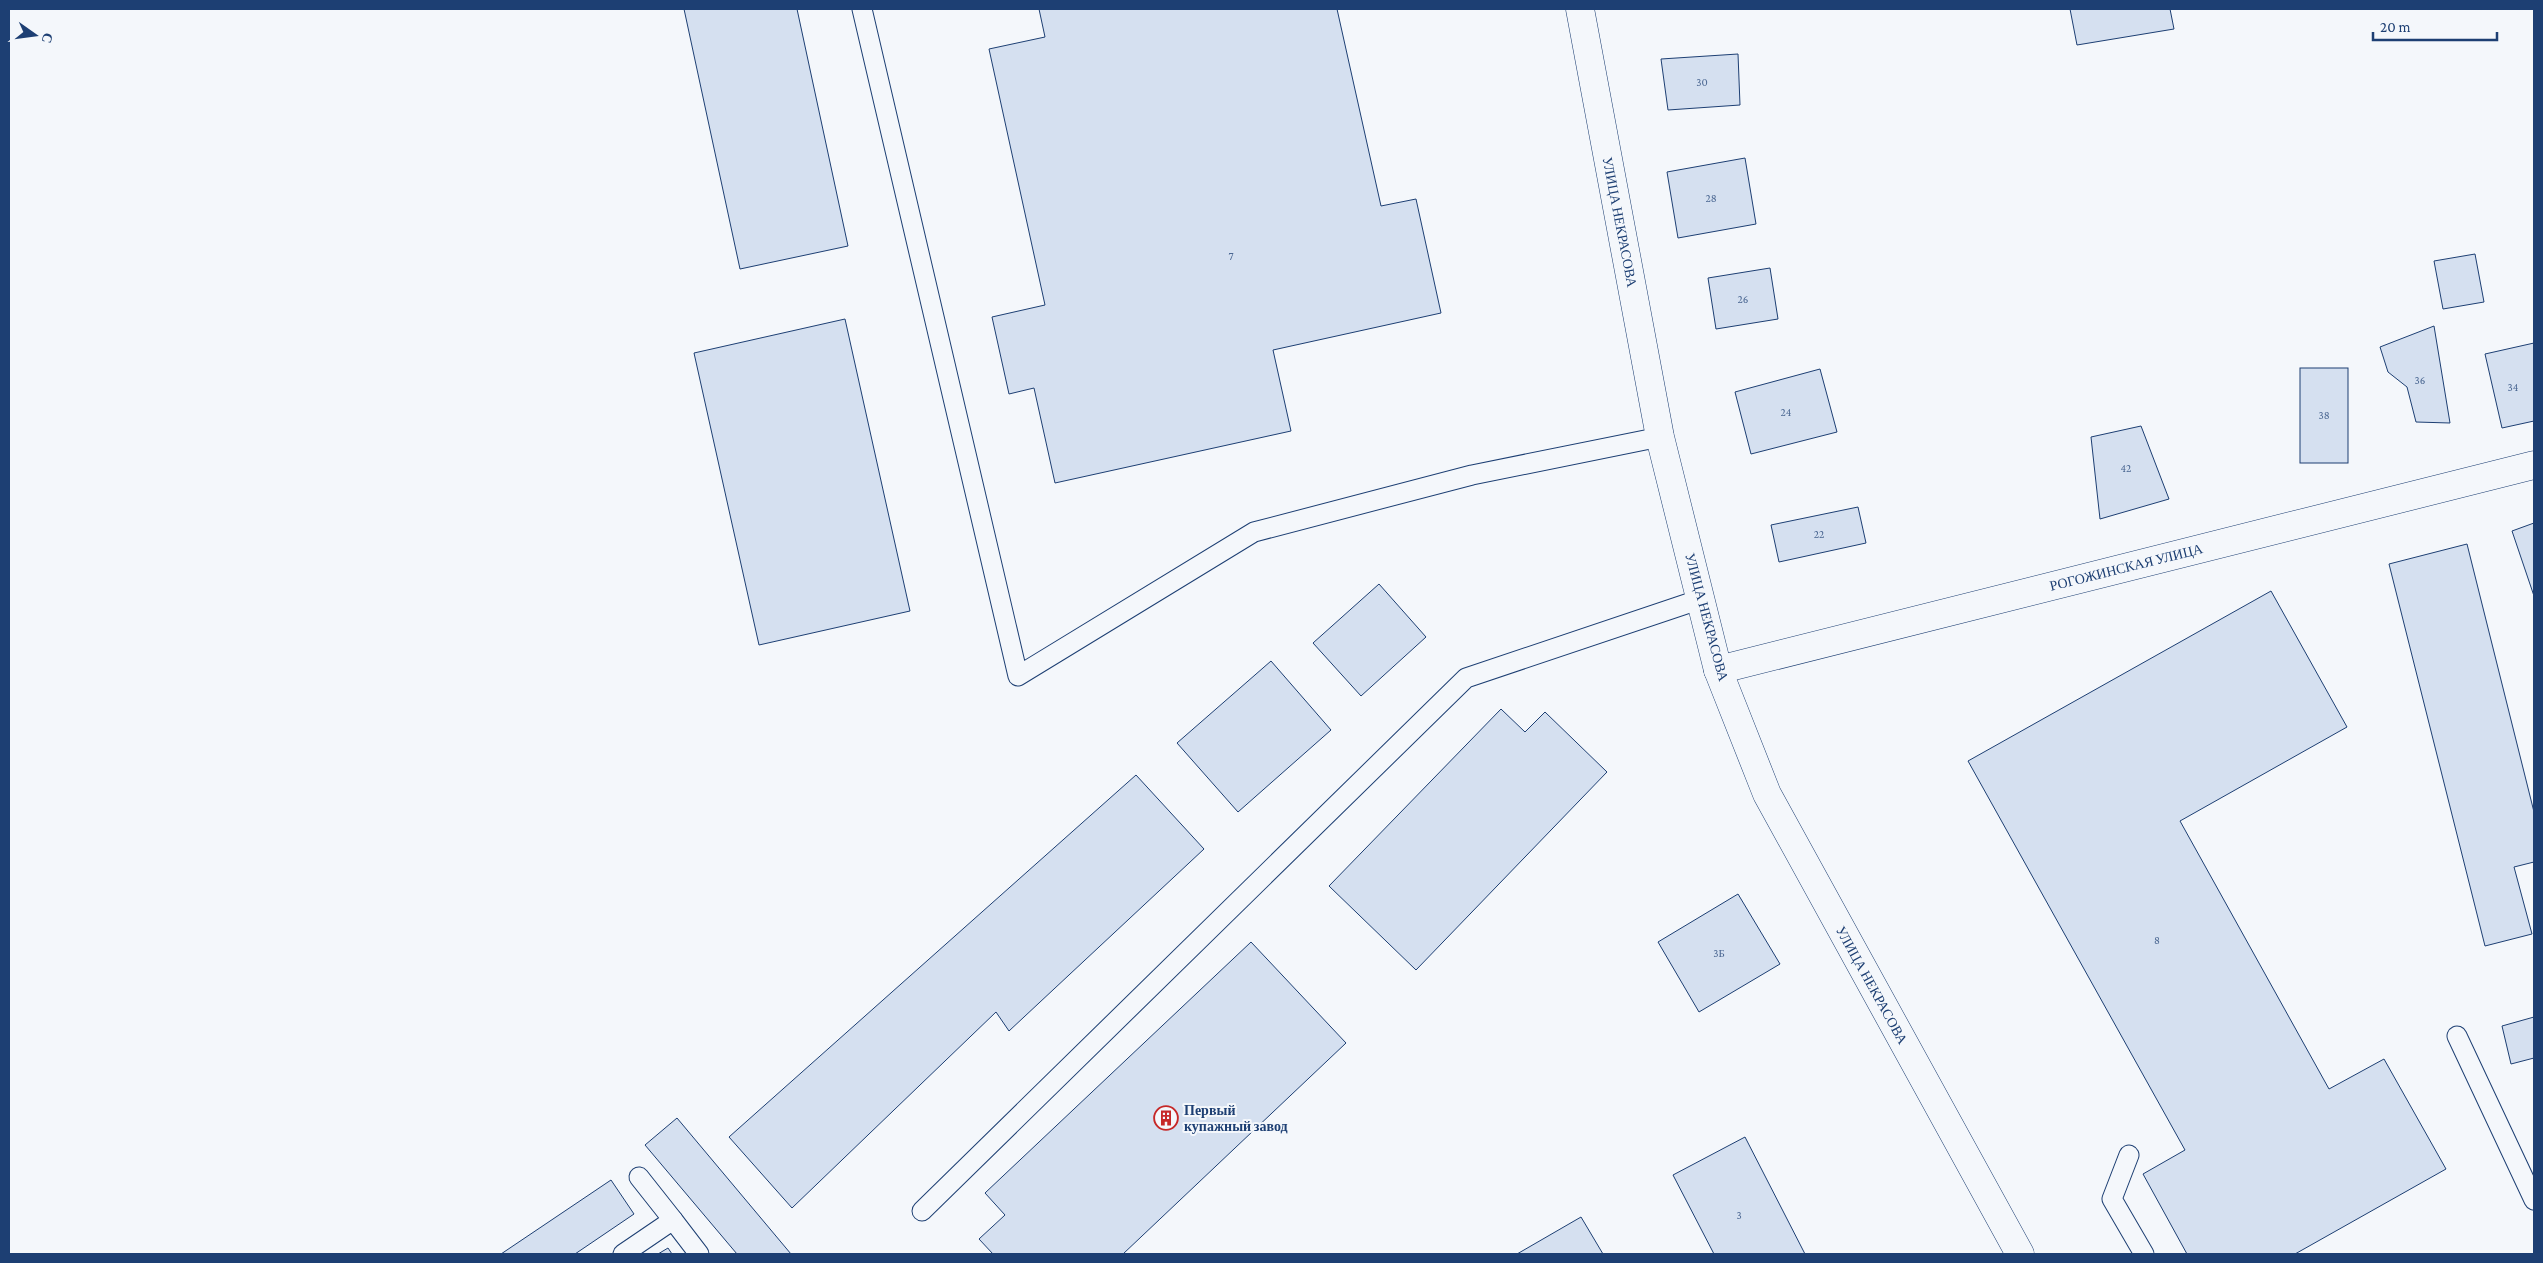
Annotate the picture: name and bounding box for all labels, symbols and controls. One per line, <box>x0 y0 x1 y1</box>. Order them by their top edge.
north arrow <box>10 10 60 60</box>
scale bar <box>2373 10 2497 42</box>
text: 20 m <box>2380 19 2411 35</box>
text: С <box>39 31 57 45</box>
house number: 30 <box>1696 76 1708 88</box>
street label: УЛИЦА НЕКРАСОВА <box>1600 156 1641 289</box>
house number: 28 <box>1705 192 1717 204</box>
house number: 7 <box>1228 250 1234 262</box>
house number: 26 <box>1738 293 1748 305</box>
house number: 36 <box>2415 374 2425 386</box>
house number: 34 <box>2508 381 2519 393</box>
house number: 24 <box>1781 406 1792 418</box>
house number: 38 <box>2318 409 2330 421</box>
house number: 42 <box>2121 462 2131 474</box>
house number: 22 <box>1814 528 1824 540</box>
street label: РОГОЖИНСКАЯ УЛИЦА <box>2048 540 2205 594</box>
street label: УЛИЦА НЕКРАСОВА <box>1682 551 1732 684</box>
street label: УЛИЦА НЕКРАСОВА <box>1833 923 1911 1047</box>
house number: 8 <box>2154 934 2160 946</box>
house number: 3Б <box>1713 947 1725 959</box>
place label: Первый купажный завод <box>1184 1102 1288 1134</box>
building icon: Первый купажный завод <box>1153 1105 1179 1131</box>
house number: 3 <box>1736 1209 1742 1221</box>

